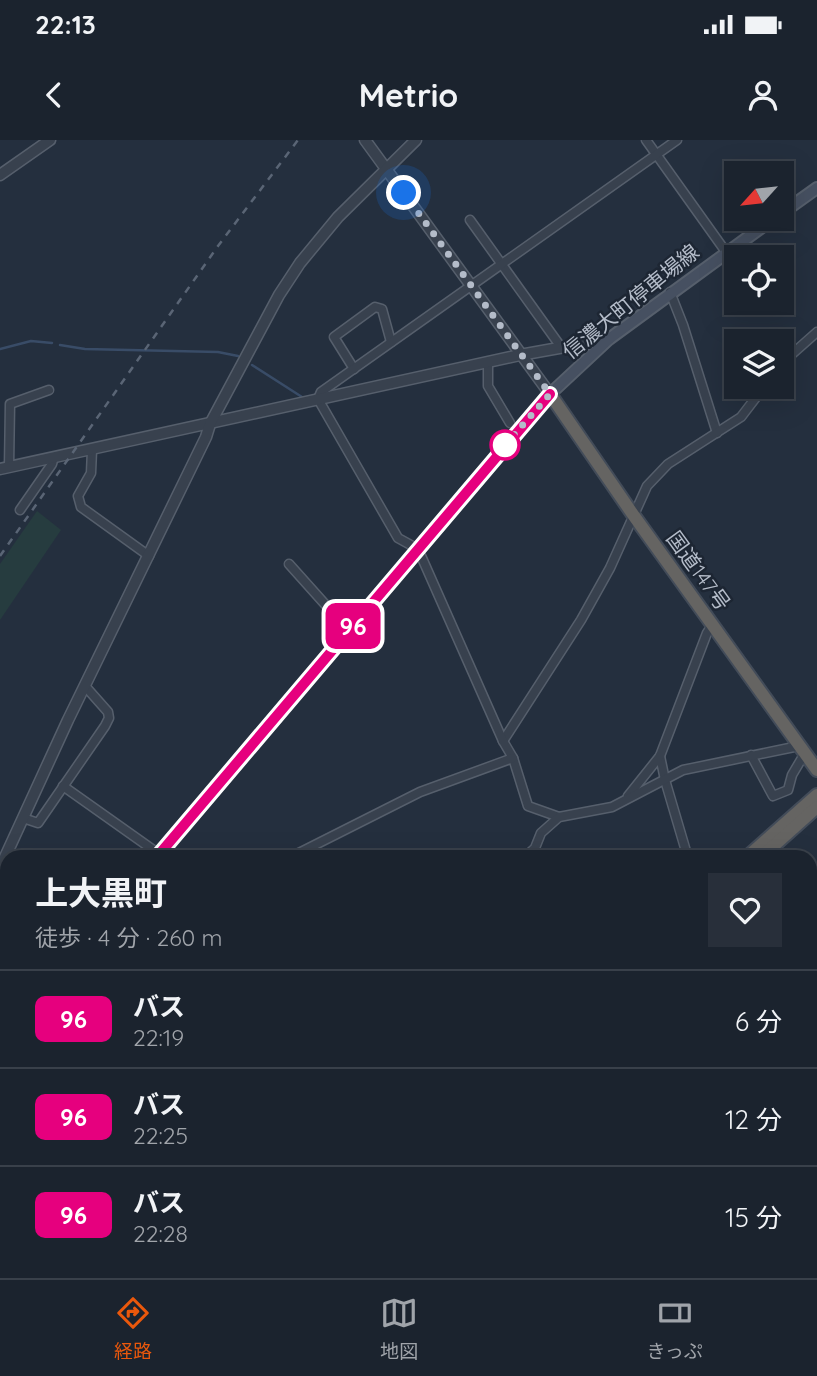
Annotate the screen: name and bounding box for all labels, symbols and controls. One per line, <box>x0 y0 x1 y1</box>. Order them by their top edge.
text: 22:13 <box>35 8 96 41</box>
text: Metrio <box>359 75 458 115</box>
icon: back <box>35 76 73 114</box>
icon: person <box>744 76 782 114</box>
north arrow <box>724 161 794 231</box>
map controls <box>724 161 794 399</box>
your location <box>386 175 421 210</box>
street label: 信濃大町停車場線 <box>557 238 704 364</box>
button: locate <box>724 245 794 315</box>
button: layers <box>724 329 794 399</box>
unlabelled marker <box>490 430 520 460</box>
street label: 国道147号 <box>661 526 736 615</box>
line badge: 96 <box>322 603 384 649</box>
text: 96 <box>340 611 366 641</box>
text: 上大黒町 <box>35 872 167 913</box>
button: heart <box>708 873 782 947</box>
text: 徒歩 · 4 分 · 260 m <box>35 923 223 952</box>
text: バス <box>133 990 185 1023</box>
text: 96 <box>60 1004 87 1034</box>
text: 6 分 <box>735 1005 782 1038</box>
text: 22:19 <box>133 1023 184 1052</box>
text: バス <box>133 1088 185 1121</box>
text: 96 <box>60 1102 87 1132</box>
text: 12 分 <box>725 1103 782 1136</box>
text: 22:25 <box>133 1121 188 1150</box>
text: バス <box>133 1186 185 1219</box>
text: 96 <box>60 1200 87 1230</box>
text: 15 分 <box>725 1201 782 1234</box>
text: 22:28 <box>133 1219 188 1248</box>
tab: 経路 <box>114 1294 152 1363</box>
tab: 地図 <box>380 1294 418 1363</box>
tab: きっぷ <box>647 1294 703 1363</box>

